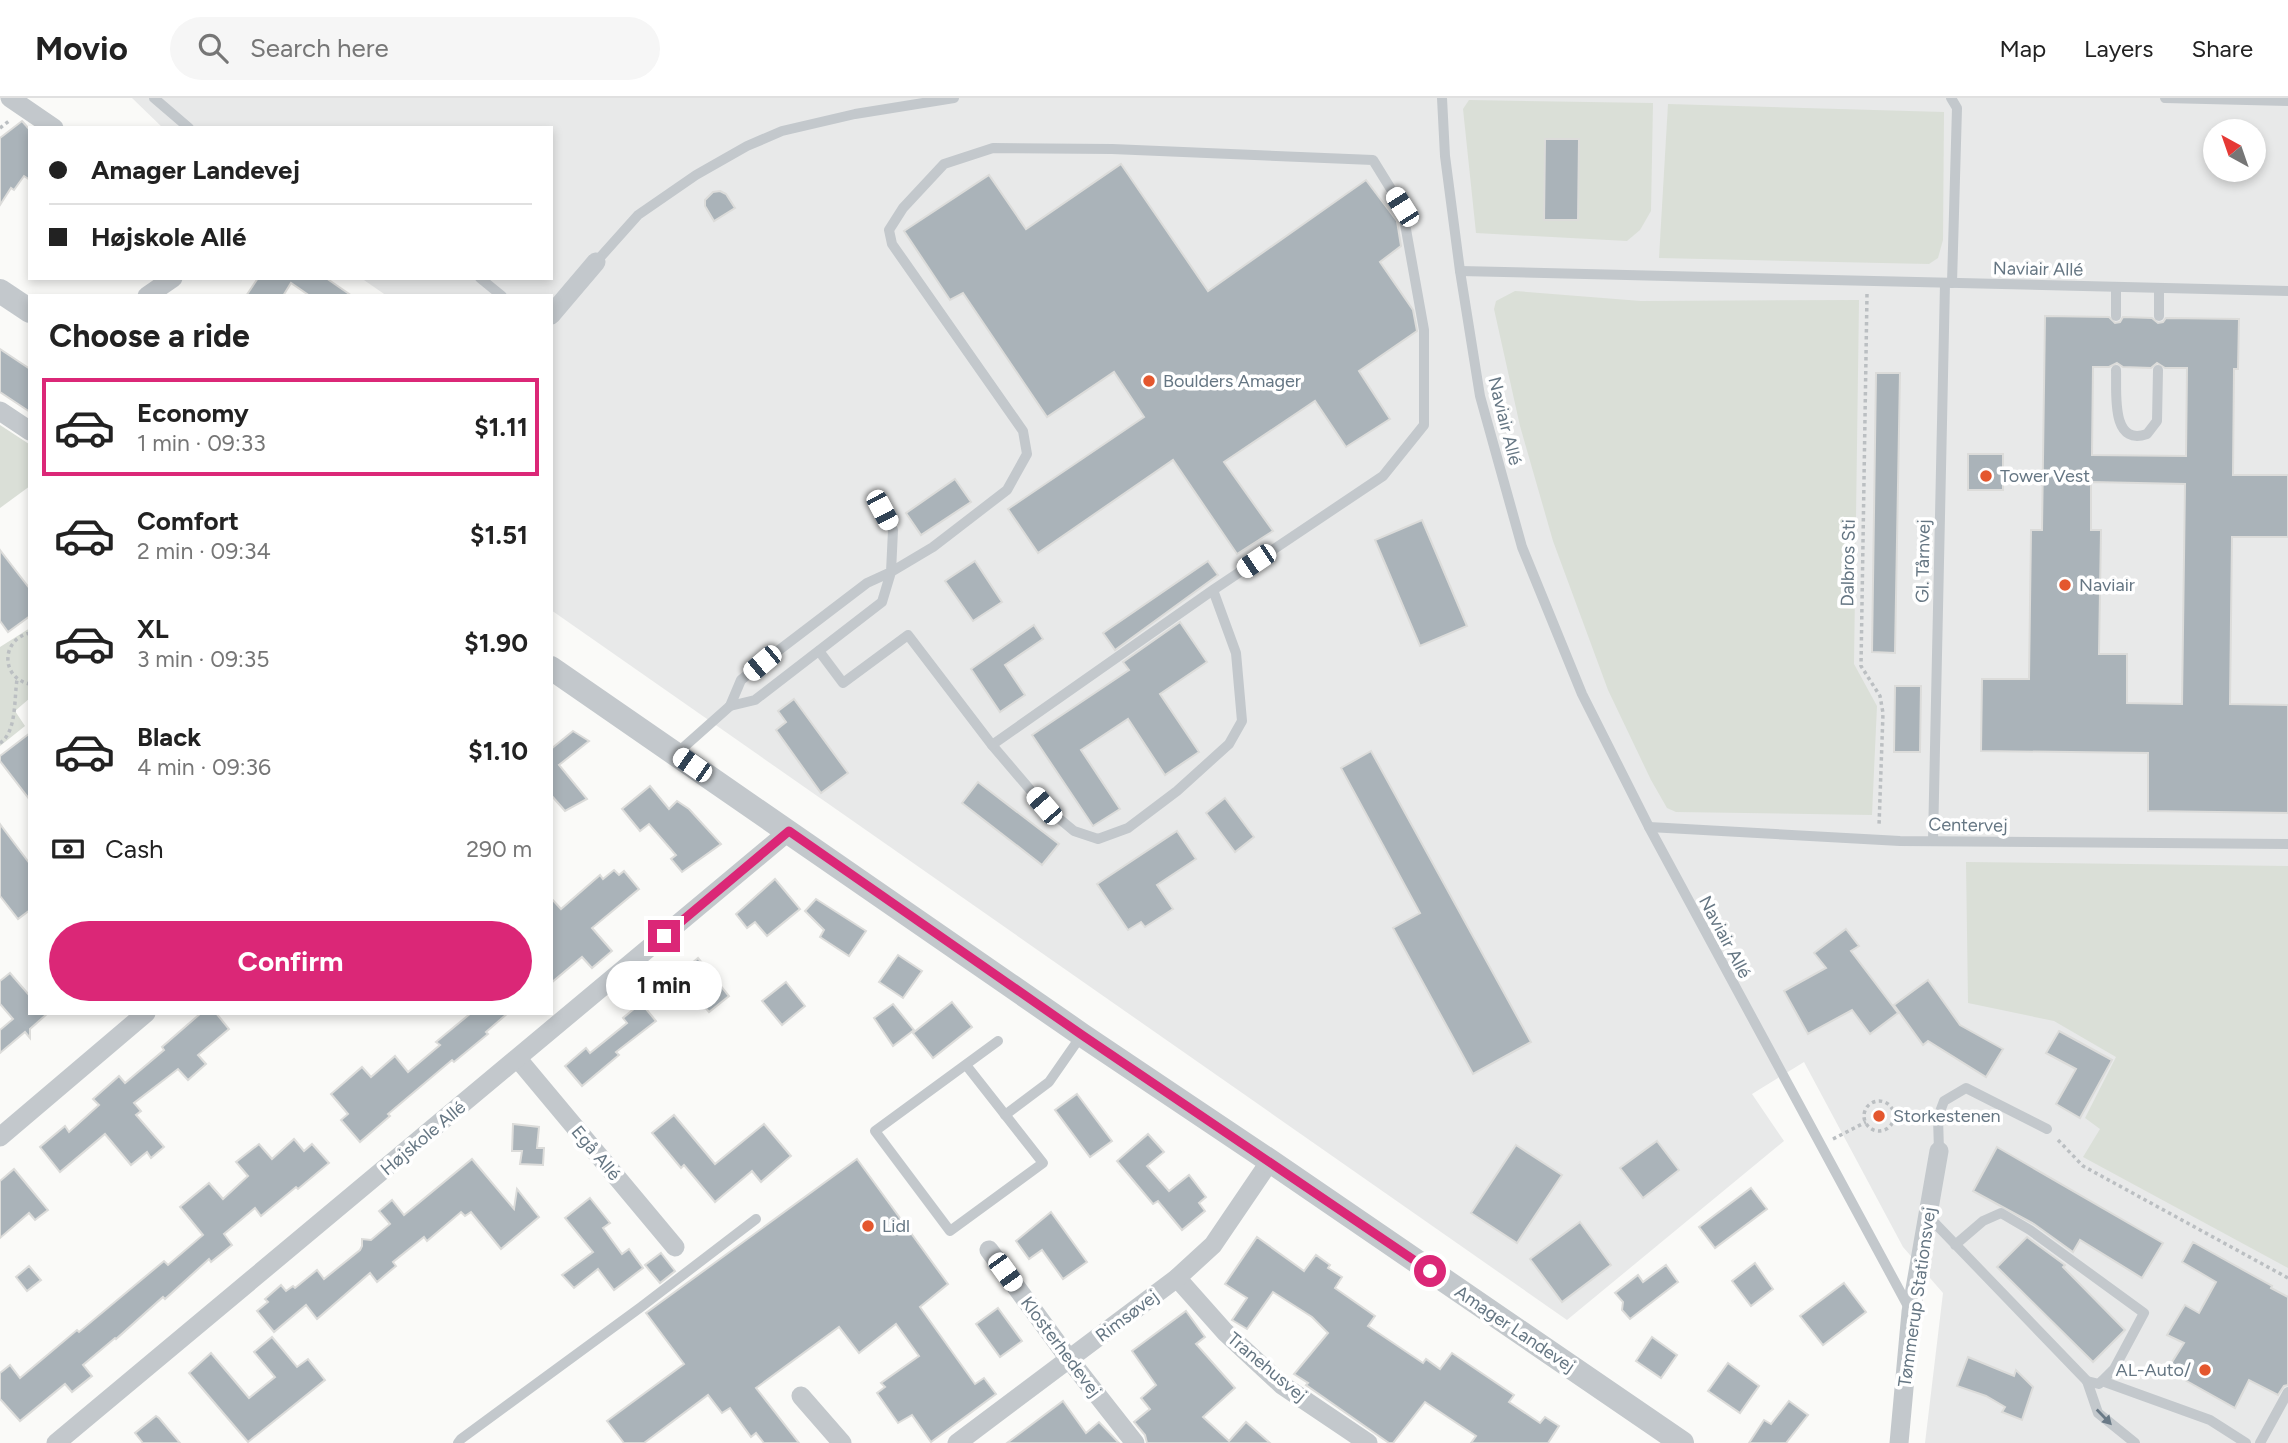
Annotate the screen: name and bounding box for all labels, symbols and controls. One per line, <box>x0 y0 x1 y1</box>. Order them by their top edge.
search box <box>170 17 660 80</box>
text: Movio <box>35 29 128 68</box>
icon: search <box>194 29 232 67</box>
text: Search here <box>250 32 389 64</box>
text: Map <box>1999 34 2046 63</box>
text: Layers <box>2084 34 2153 63</box>
text: Share <box>2191 34 2253 63</box>
north arrow <box>2203 119 2266 182</box>
map controls <box>2203 119 2266 182</box>
text: Amager Landevej <box>91 154 300 186</box>
car <box>1382 184 1423 230</box>
text: Højskole Allé <box>91 221 246 253</box>
street label: Naviair Allé <box>1993 257 2084 281</box>
text: Choose a ride <box>49 317 250 355</box>
place label: Boulders Amager <box>1163 370 1301 392</box>
marker: Boulders Amager <box>1141 373 1157 389</box>
street label: Naviair Allé <box>1483 375 1527 468</box>
icon: car <box>53 396 116 459</box>
text: Economy <box>137 397 249 429</box>
text: $1.11 <box>474 411 528 443</box>
text: 1 min · 09:33 <box>137 429 266 457</box>
place label: Tower Vest <box>2000 465 2090 487</box>
marker: Tower Vest <box>1978 468 1994 484</box>
car <box>863 487 902 533</box>
icon: car <box>53 504 116 567</box>
text: Comfort <box>137 505 239 537</box>
text: $1.51 <box>470 519 528 551</box>
street label: Dalbros Sti <box>1836 519 1860 607</box>
street label: Gl. Tårnvej <box>1911 519 1935 603</box>
text: 2 min · 09:34 <box>137 537 271 565</box>
car <box>1233 541 1280 581</box>
place label: Naviair <box>2079 574 2135 596</box>
marker: Naviair <box>2057 577 2073 593</box>
icon: car <box>53 612 116 675</box>
text: XL <box>137 613 169 645</box>
text: $1.90 <box>464 627 528 659</box>
car <box>740 641 785 685</box>
text: 3 min · 09:35 <box>137 645 269 673</box>
icon: car <box>53 720 116 783</box>
text: Black <box>137 721 201 753</box>
text: $1.10 <box>468 735 528 767</box>
car <box>669 744 716 786</box>
text: 4 min · 09:36 <box>137 753 271 781</box>
car <box>1023 783 1066 829</box>
street label: Centervej <box>1928 813 2008 837</box>
icon: cash <box>49 830 87 868</box>
text: Cash <box>105 833 164 865</box>
text: 290 m <box>466 835 532 863</box>
street label: Naviair Allé <box>1694 892 1756 982</box>
route end <box>648 920 680 952</box>
button: Confirm <box>49 921 532 1001</box>
callout: 1 min <box>606 960 722 1010</box>
text: 1 min <box>637 971 691 999</box>
street label: Højskole Allé <box>376 1096 470 1180</box>
place label: Storkestenen <box>1893 1105 2001 1127</box>
marker: Storkestenen <box>1871 1108 1887 1124</box>
street label: Egå Allé <box>567 1121 625 1185</box>
street label: Tømmerup Stationsvej <box>1893 1206 1941 1388</box>
place label: Lidl <box>882 1215 910 1237</box>
marker: Lidl <box>860 1218 876 1234</box>
car <box>985 1249 1026 1295</box>
route start <box>1414 1255 1446 1287</box>
street label: Amager Landevej <box>1451 1281 1579 1377</box>
street label: Rimsøvej <box>1091 1285 1163 1347</box>
street label: Klosterhedevej <box>1016 1292 1106 1402</box>
street label: Tranehusvej <box>1223 1328 1311 1406</box>
place label: AL-Auto/ <box>2116 1359 2191 1381</box>
marker: AL-Auto/ <box>2197 1362 2213 1378</box>
one-way arrow <box>2096 1408 2112 1425</box>

